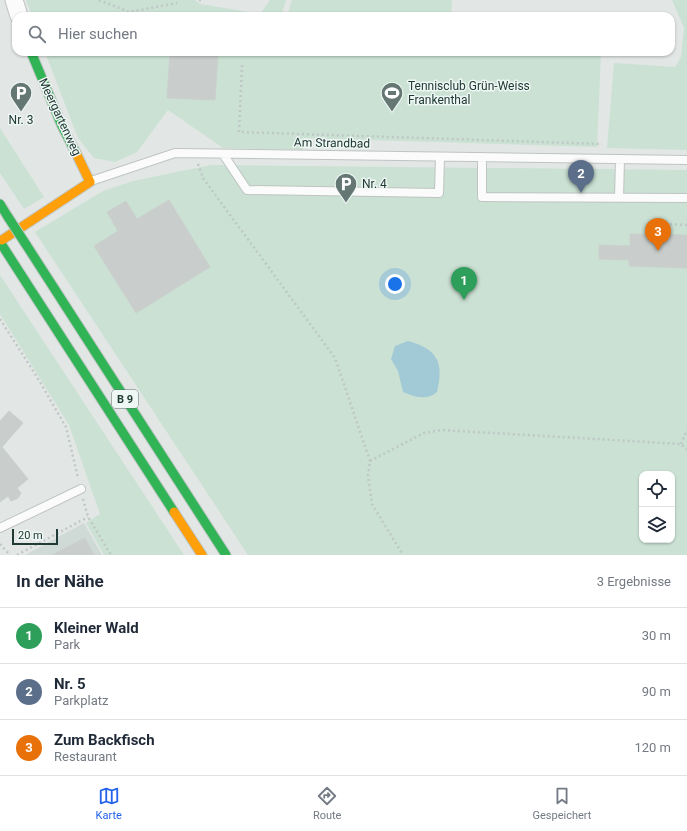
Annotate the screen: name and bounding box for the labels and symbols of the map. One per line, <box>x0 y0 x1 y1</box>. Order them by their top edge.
street label: Meergartenweg <box>36 76 84 158</box>
place label: Tennisclub Grün-Weiss Frankenthal <box>408 79 530 107</box>
parking icon: Nr. 3 <box>8 80 34 113</box>
sports icon: Tennisclub Grün-Weiss Frankenthal <box>379 80 405 113</box>
place label: Nr. 3 <box>9 113 33 127</box>
street label: Am Strandbad <box>294 135 370 151</box>
pin: 2 <box>568 160 594 193</box>
parking icon: Nr. 4 <box>333 171 359 204</box>
place label: Nr. 4 <box>362 177 387 191</box>
pin: 3 <box>645 218 671 251</box>
pin: 1 <box>451 267 477 300</box>
your location <box>385 274 405 294</box>
road number: B 9 <box>112 390 138 408</box>
scale bar <box>12 527 58 546</box>

